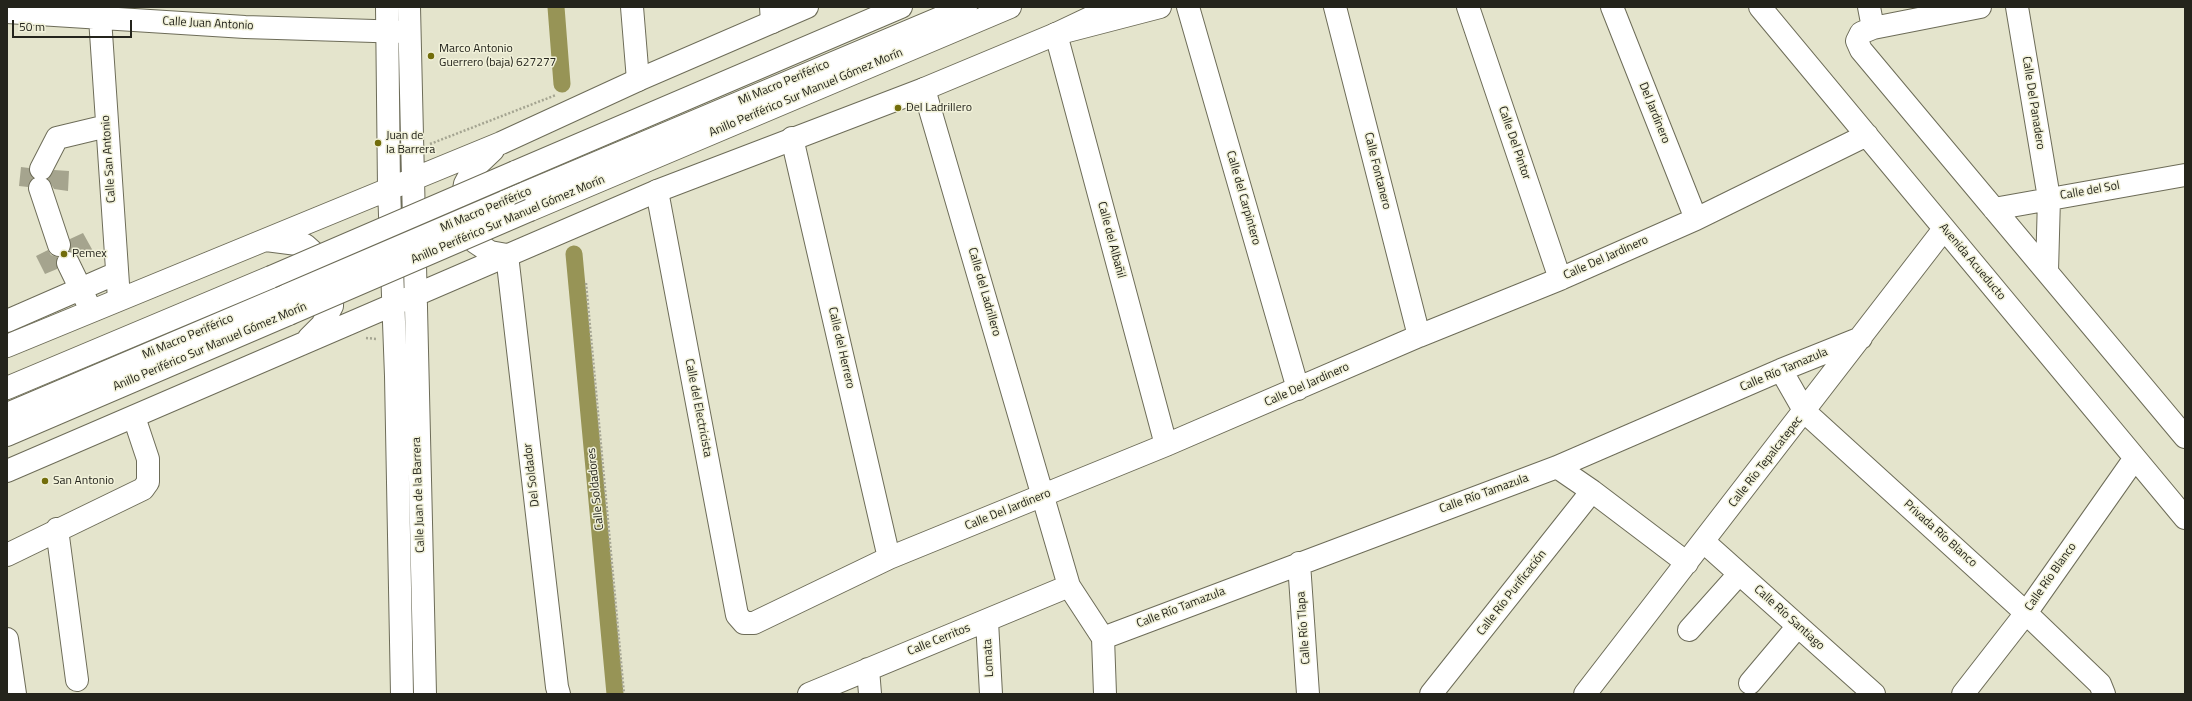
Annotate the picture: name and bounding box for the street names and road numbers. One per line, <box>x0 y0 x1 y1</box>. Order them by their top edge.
street label: Calle Juan Antonio <box>162 14 254 34</box>
street label: Anillo Periférico Sur Manuel Gómez Morín <box>707 46 905 140</box>
street label: Calle Del Panadero <box>2019 55 2047 151</box>
street label: Mi Macro Periférico <box>736 57 832 109</box>
street label: Del Jardinero <box>1635 80 1673 146</box>
street label: Calle Del Pintor <box>1495 104 1533 182</box>
street label: Calle San Antonio <box>99 115 119 203</box>
street label: Calle Fontanero <box>1360 131 1394 211</box>
street label: Calle del Carpintero <box>1223 149 1263 247</box>
street label: Anillo Periférico Sur Manuel Gómez Morín <box>409 173 607 267</box>
street label: Calle del Sol <box>2059 179 2121 203</box>
street label: Mi Macro Periférico <box>438 184 534 236</box>
street label: Calle del Albañil <box>1094 200 1128 280</box>
street label: Avenida Acueducto <box>1936 221 2008 303</box>
street label: Calle Del Jardinero <box>1561 233 1651 283</box>
street label: Calle del Ladrillero <box>964 246 1004 338</box>
street label: Anillo Periférico Sur Manuel Gómez Morín <box>111 300 309 394</box>
street label: Calle del Herrero <box>825 306 857 390</box>
street label: Mi Macro Periférico <box>140 311 236 363</box>
street label: Calle Río Tamazula <box>1738 345 1830 395</box>
street label: Calle del Electricista <box>681 358 715 458</box>
street label: Calle Del Jardinero <box>1262 360 1352 410</box>
street label: Calle Río Tepalcatepec <box>1726 414 1806 510</box>
street label: Calle Juan de la Barrera <box>410 437 428 553</box>
street label: Del Soldador <box>521 442 543 508</box>
street label: Calle Soldadores <box>584 447 608 531</box>
street label: Calle Río Tamazula <box>1438 471 1530 517</box>
street label: Calle Del Jardinero <box>963 486 1053 534</box>
street label: Privada Río Blanco <box>1900 497 1980 571</box>
street label: Calle Río Blanco <box>2022 540 2080 614</box>
street label: Calle Río Purificación <box>1474 547 1550 639</box>
street label: Calle Río Santiago <box>1751 583 1827 653</box>
street label: Calle Río Tamazula <box>1135 584 1227 632</box>
street label: Calle Río Tlapa <box>1294 591 1314 665</box>
street label: Calle Cerritos <box>906 621 972 659</box>
street label: Lomata <box>981 639 997 677</box>

